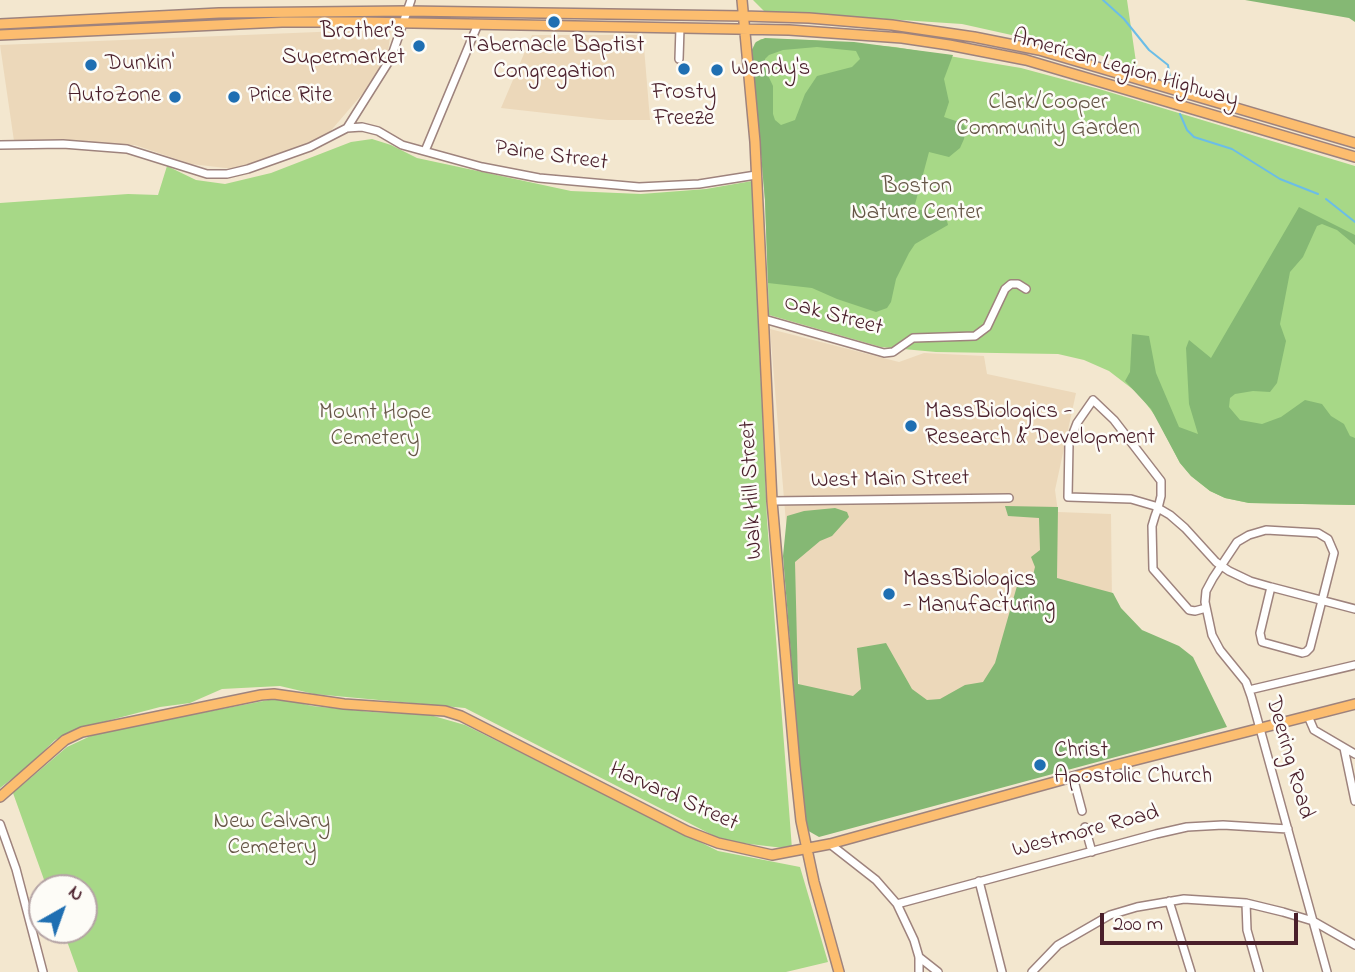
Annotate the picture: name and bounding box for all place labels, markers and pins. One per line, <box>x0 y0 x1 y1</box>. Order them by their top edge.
marker: Tabernacle Baptist Congregation <box>546 14 562 30</box>
place label: Brother’s Supermarket <box>282 19 405 73</box>
place label: Tabernacle Baptist Congregation <box>464 33 644 87</box>
marker: Brother’s Supermarket <box>411 38 427 54</box>
place label: Dunkin' <box>105 51 174 79</box>
place label: Wendy's <box>731 56 810 84</box>
marker: Dunkin' <box>83 57 99 73</box>
marker: Frosty Freeze <box>676 61 692 77</box>
marker: Wendy's <box>709 62 725 78</box>
place label: Frosty Freeze <box>652 80 716 134</box>
place label: AutoZone <box>67 83 161 111</box>
place label: Price Rite <box>248 83 332 111</box>
marker: AutoZone <box>167 89 183 105</box>
marker: Price Rite <box>226 89 242 105</box>
place label: MassBiologics - Research & Development <box>925 399 1155 453</box>
marker: MassBiologics - Research & Development <box>903 418 919 434</box>
place label: MassBiologics - Manufacturing <box>903 567 1055 621</box>
marker: MassBiologics - Manufacturing <box>881 586 897 602</box>
place label: Christ Apostolic Church <box>1054 738 1212 792</box>
marker: Christ Apostolic Church <box>1032 757 1048 773</box>

